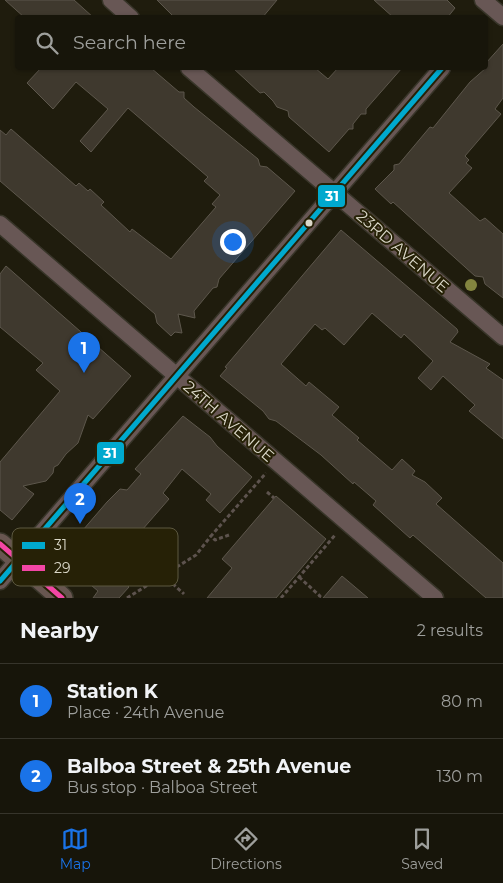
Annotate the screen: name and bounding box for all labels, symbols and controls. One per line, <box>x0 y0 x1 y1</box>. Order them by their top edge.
search box <box>15 15 488 70</box>
icon: search <box>33 29 61 57</box>
text: Search here <box>73 31 186 54</box>
line badge: 31 <box>317 184 346 208</box>
text: 31 <box>324 187 339 205</box>
street label: 23RD AVENUE <box>353 206 453 297</box>
unlabelled marker <box>304 218 314 228</box>
your location <box>220 229 246 255</box>
pin: 1 <box>68 332 100 373</box>
street label: 24TH AVENUE <box>180 377 278 466</box>
line badge: 31 <box>96 441 125 465</box>
text: 31 <box>102 444 117 462</box>
pin: 2 <box>64 483 96 524</box>
legend <box>12 528 178 586</box>
text: 31 <box>54 536 67 554</box>
text: 29 <box>54 559 70 577</box>
text: Nearby <box>20 618 99 643</box>
text: 2 results <box>417 621 483 640</box>
text: Station K <box>67 680 158 703</box>
text: 1 <box>33 692 39 711</box>
text: 80 m <box>441 692 483 711</box>
text: Place · 24th Avenue <box>67 703 224 722</box>
text: Balboa Street & 25th Avenue <box>67 755 351 778</box>
text: 2 <box>31 767 41 786</box>
text: 130 m <box>436 767 483 786</box>
text: Bus stop · Balboa Street <box>67 778 258 797</box>
tab: Map <box>60 825 91 873</box>
tab: Directions <box>210 825 282 873</box>
tab: Saved <box>401 825 443 873</box>

